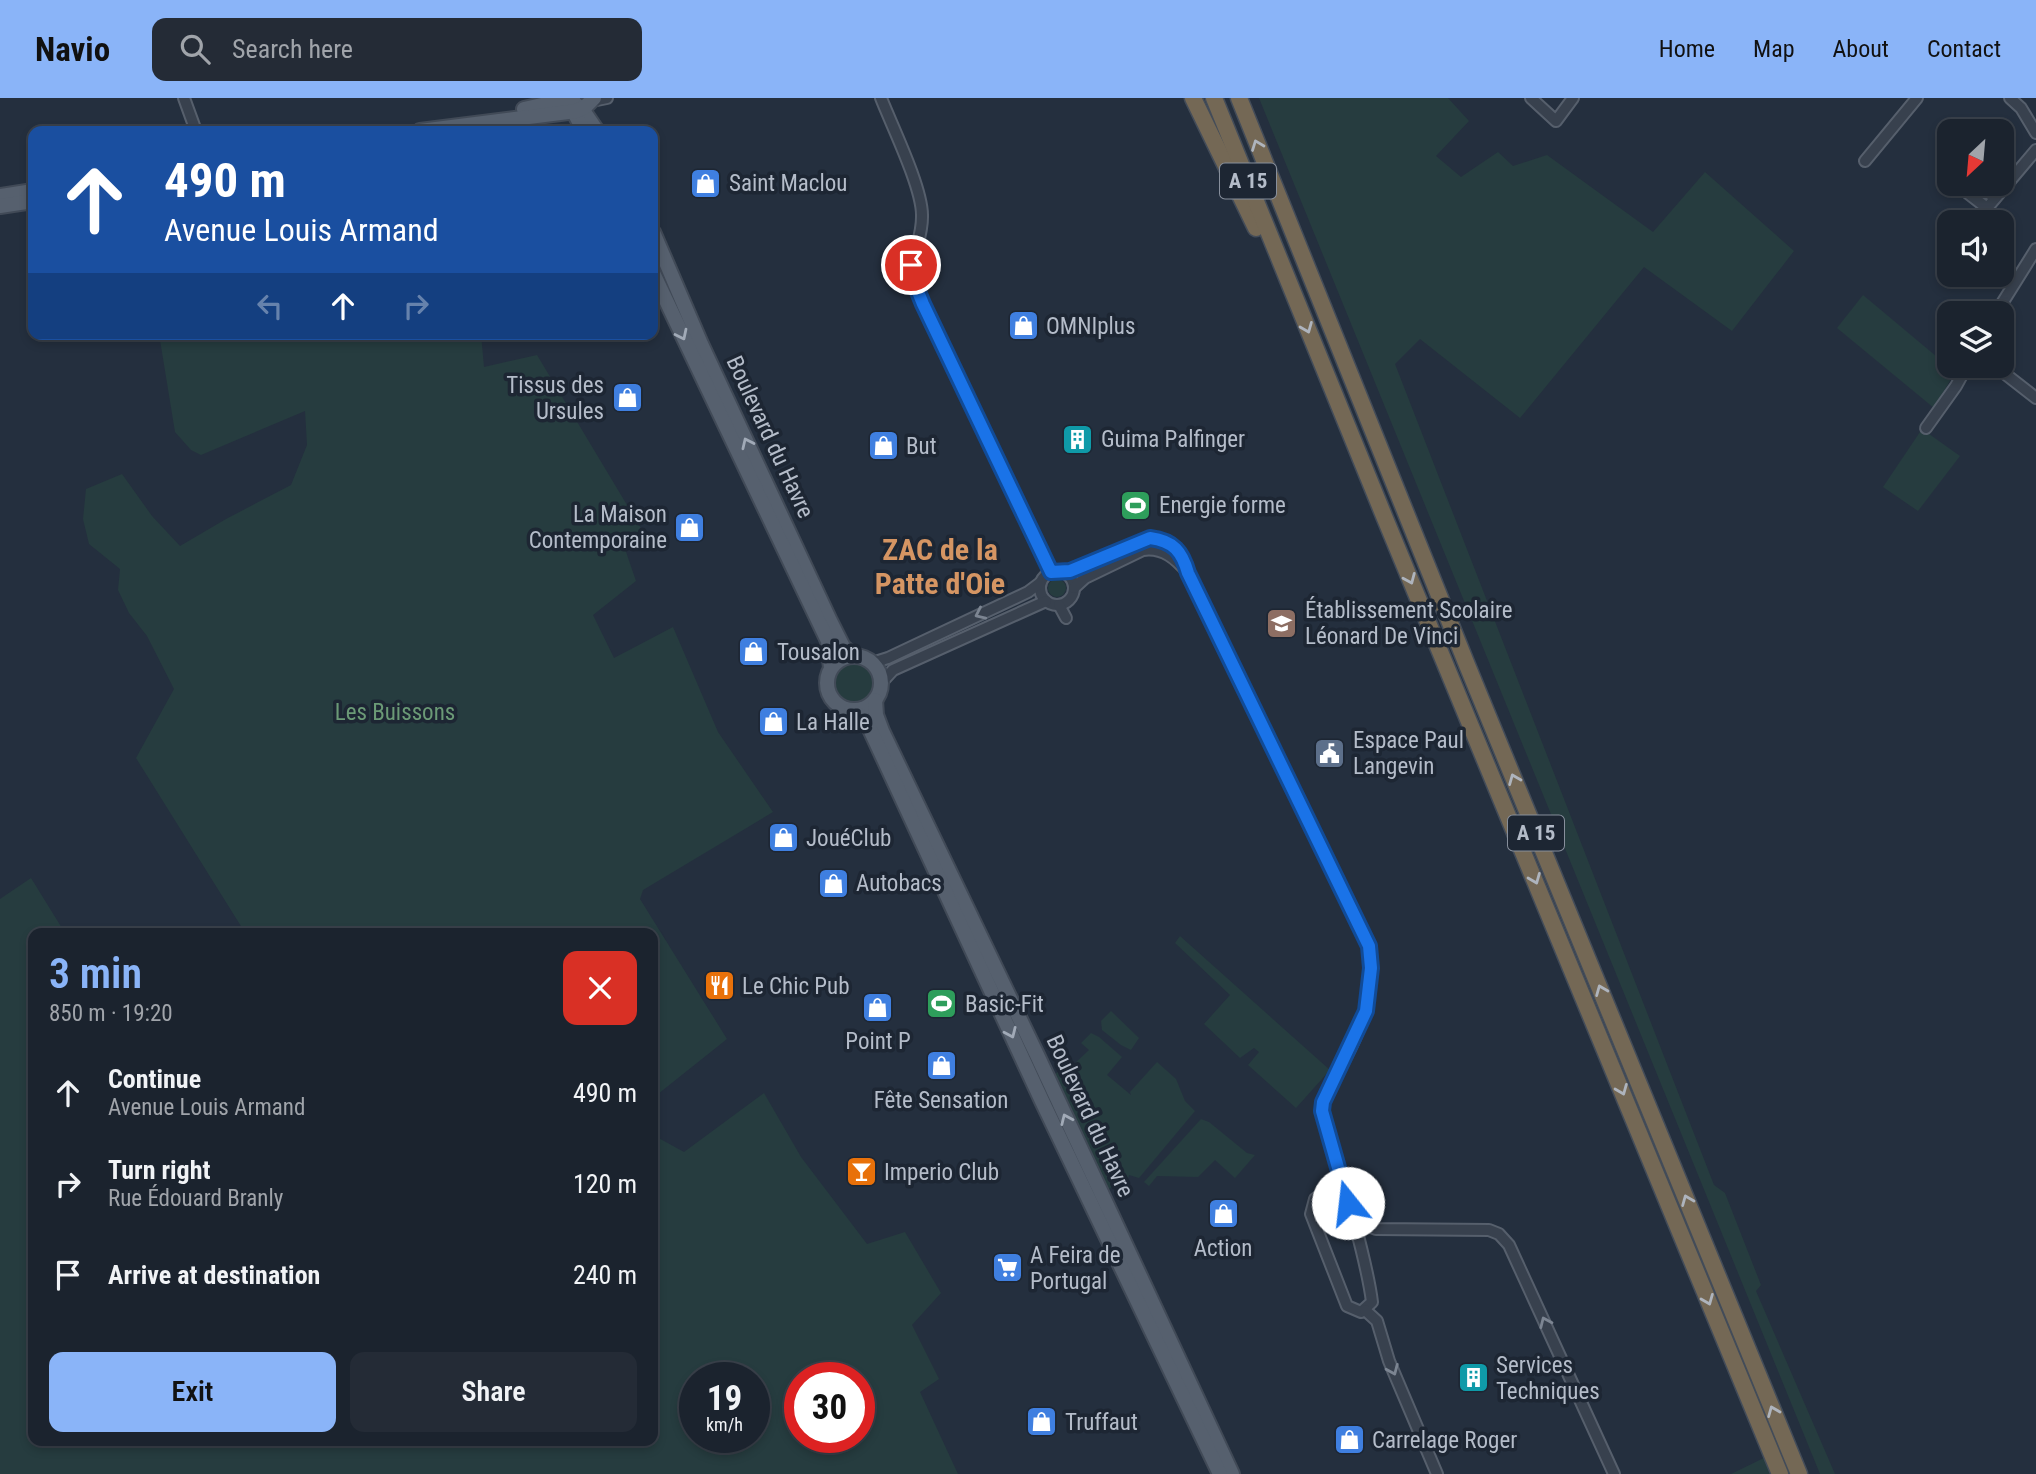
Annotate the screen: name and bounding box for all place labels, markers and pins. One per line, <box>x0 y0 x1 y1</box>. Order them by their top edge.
shop icon: Saint Maclou <box>689 166 723 200</box>
place label: Saint Maclou <box>729 170 847 197</box>
pin <box>881 235 941 295</box>
shop icon: OMNIplus <box>1006 309 1040 343</box>
place label: OMNIplus <box>1046 313 1135 340</box>
place label: Tissus des Ursules <box>506 372 604 425</box>
shop icon: Tissus des Ursules <box>610 381 644 415</box>
building icon: Guima Palfinger <box>1061 422 1095 456</box>
place label: Guima Palfinger <box>1101 426 1245 453</box>
shop icon: But <box>866 429 900 463</box>
place label: But <box>906 433 936 460</box>
sports icon: Energie forme <box>1119 488 1153 522</box>
place label: Energie forme <box>1159 492 1286 519</box>
place label: La Maison Contemporaine <box>529 501 667 554</box>
shop icon: La Maison Contemporaine <box>673 510 707 544</box>
place label: Établissement Scolaire Léonard De Vinci <box>1305 596 1512 650</box>
school or university icon: Établissement Scolaire Léonard De Vinci <box>1265 606 1299 640</box>
shop icon: Tousalon <box>737 635 771 669</box>
place label: Tousalon <box>777 639 860 666</box>
shop icon: La Halle <box>756 705 790 739</box>
place label: La Halle <box>796 709 870 736</box>
place label: Espace Paul Langevin <box>1353 727 1464 780</box>
public building icon: Espace Paul Langevin <box>1313 736 1347 770</box>
shop icon: JouéClub <box>766 821 800 855</box>
place label: JouéClub <box>806 825 891 852</box>
shop icon: Autobacs <box>816 866 850 900</box>
place label: Autobacs <box>856 870 942 897</box>
restaurant icon: Le Chic Pub <box>702 969 736 1003</box>
place label: Le Chic Pub <box>742 973 850 1000</box>
sports icon: Basic-Fit <box>925 987 959 1021</box>
shop icon: Point P <box>861 990 895 1024</box>
place label: Basic-Fit <box>965 991 1044 1018</box>
place label: Point P <box>845 1028 911 1055</box>
shop icon: Fête Sensation <box>924 1049 958 1083</box>
place label: Fête Sensation <box>874 1087 1008 1114</box>
bar icon: Imperio Club <box>844 1155 878 1189</box>
place label: Imperio Club <box>884 1159 999 1186</box>
shop icon: Action <box>1206 1197 1240 1231</box>
place label: Action <box>1194 1235 1252 1262</box>
place label: A Feira de Portugal <box>1030 1242 1120 1295</box>
supermarket icon: A Feira de Portugal <box>990 1251 1024 1285</box>
place label: Services Techniques <box>1496 1352 1600 1405</box>
building icon: Services Techniques <box>1456 1361 1490 1395</box>
shop icon: Truffaut <box>1025 1405 1059 1439</box>
place label: Truffaut <box>1065 1409 1138 1436</box>
shop icon: Carrelage Roger <box>1332 1423 1366 1457</box>
place label: Carrelage Roger <box>1372 1427 1517 1454</box>

